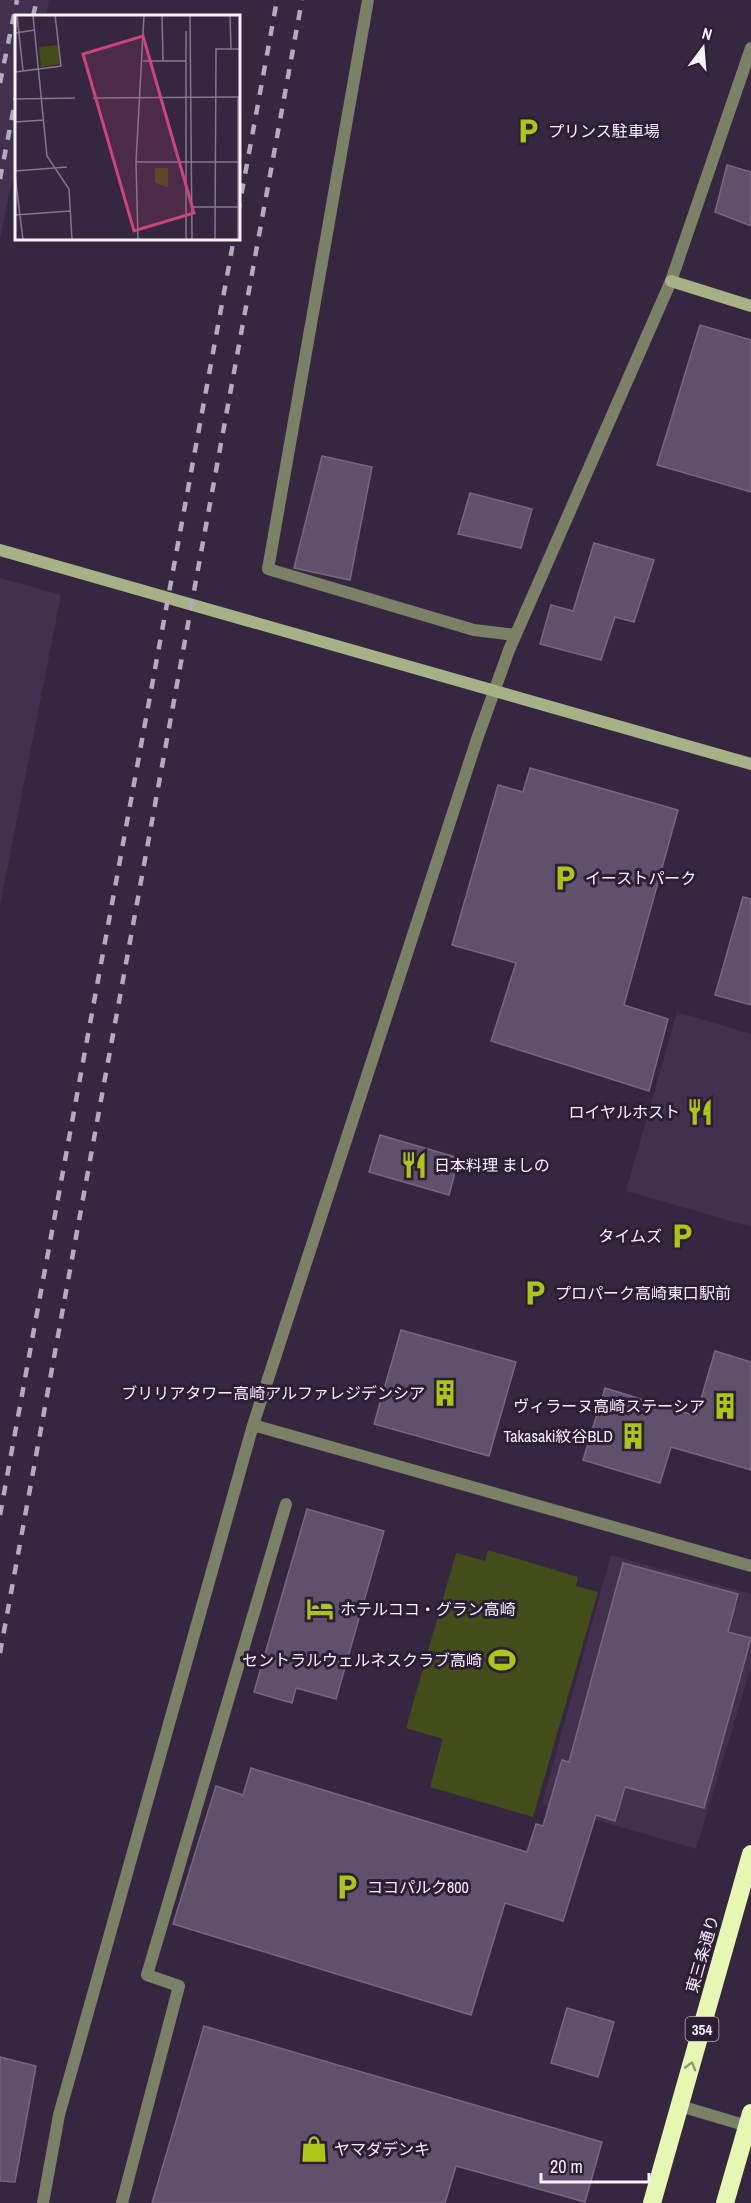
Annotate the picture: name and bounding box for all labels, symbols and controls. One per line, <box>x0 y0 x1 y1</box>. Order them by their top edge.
inset map <box>15 15 240 240</box>
north arrow <box>673 18 733 78</box>
text: N <box>700 22 715 45</box>
parking icon: プリンス駐車場 <box>513 116 543 146</box>
place label: プリンス駐車場 <box>548 120 660 142</box>
parking icon: イーストパーク <box>550 863 580 893</box>
place label: イーストパーク <box>585 867 696 889</box>
restaurant icon: ロイヤルホスト <box>685 1097 715 1127</box>
place label: ロイヤルホスト <box>568 1101 680 1123</box>
restaurant icon: 日本料理 ましの <box>399 1150 429 1180</box>
place label: 日本料理 ましの <box>434 1154 550 1176</box>
parking icon: タイムズ <box>667 1221 697 1251</box>
place label: タイムズ <box>598 1225 662 1247</box>
parking icon: プロパーク高崎東口駅前 <box>520 1278 550 1308</box>
place label: プロパーク高崎東口駅前 <box>555 1282 731 1304</box>
building icon: ブリリアタワー高崎アルファレジデンシア <box>430 1378 460 1408</box>
place label: ブリリアタワー高崎アルファレジデンシア <box>121 1382 425 1404</box>
building icon: ヴィラーヌ高崎ステーシア <box>710 1391 740 1421</box>
place label: ヴィラーヌ高崎ステーシア <box>513 1395 705 1417</box>
building icon: Takasaki紋谷BLD <box>618 1421 648 1451</box>
place label: Takasaki紋谷BLD <box>503 1425 613 1447</box>
hotel icon: ホテルココ・グラン高崎 <box>305 1594 335 1624</box>
place label: ホテルココ・グラン高崎 <box>340 1598 516 1620</box>
sports icon: セントラルウェルネスクラブ高崎 <box>487 1645 517 1675</box>
place label: セントラルウェルネスクラブ高崎 <box>242 1649 482 1671</box>
parking icon: ココパルク800 <box>332 1872 362 1902</box>
place label: ココパルク800 <box>367 1876 469 1898</box>
street label: 東三条通り <box>680 1913 724 1995</box>
road number: 354 <box>686 2017 718 2041</box>
one-way arrow <box>684 2061 696 2072</box>
shop icon: ヤマダデンキ <box>299 2134 329 2164</box>
place label: ヤマダデンキ <box>334 2138 430 2160</box>
scale bar <box>541 2146 649 2184</box>
text: 20 m <box>550 2154 583 2179</box>

